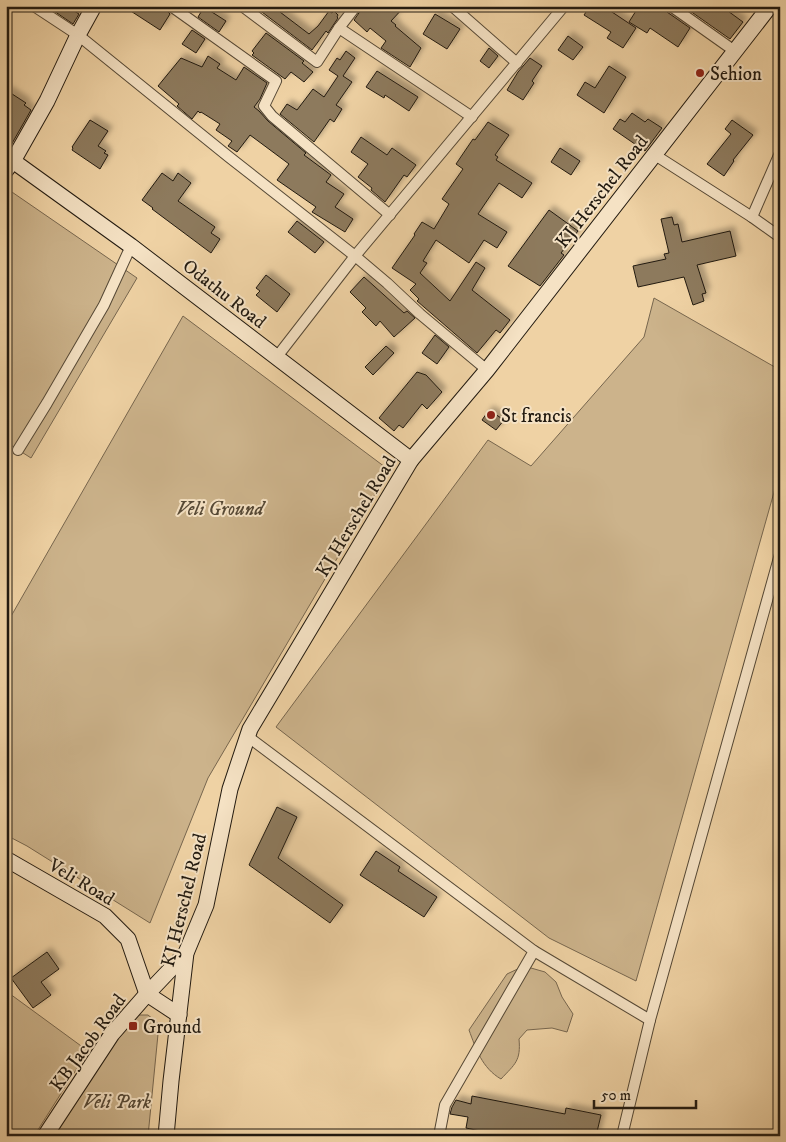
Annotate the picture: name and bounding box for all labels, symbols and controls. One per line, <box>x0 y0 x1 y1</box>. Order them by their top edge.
place label: Sehion <box>710 63 762 86</box>
marker: Sehion <box>694 67 706 79</box>
street label: KJ Herschel Road <box>551 130 654 253</box>
street label: Odathu Road <box>178 254 271 334</box>
place label: St francis <box>501 405 572 428</box>
marker: St francis <box>485 409 497 421</box>
street label: KJ Herschel Road <box>311 452 402 581</box>
park label: Veli Ground <box>177 498 266 521</box>
street label: KJ Herschel Road <box>157 831 212 970</box>
street label: Veli Road <box>43 853 119 911</box>
street label: KB Jacob Road <box>45 989 131 1096</box>
place label: Ground <box>143 1016 202 1039</box>
marker: Ground <box>127 1020 139 1032</box>
scale bar <box>594 1077 696 1109</box>
text: 50 m <box>601 1086 631 1105</box>
park label: Veli Park <box>83 1091 151 1114</box>

